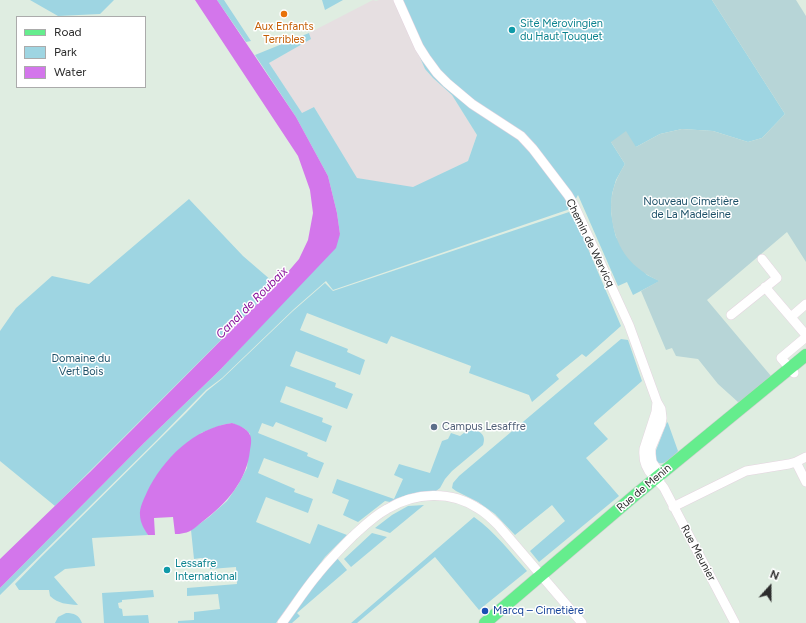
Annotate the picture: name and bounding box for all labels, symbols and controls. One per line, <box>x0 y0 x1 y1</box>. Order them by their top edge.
marker: Aux Enfants Terribles <box>279 9 289 19</box>
legend <box>16 16 146 88</box>
place label: Sité Mérovingien du Haut Touquet <box>520 17 603 43</box>
place label: Aux Enfants Terribles <box>254 20 314 46</box>
text: Road <box>54 25 82 39</box>
marker: Sité Mérovingien du Haut Touquet <box>507 25 517 35</box>
text: Park <box>54 45 77 59</box>
text: Water <box>54 65 86 79</box>
park label: Nouveau Cimetière de La Madeleine <box>643 195 739 221</box>
street label: Chemin de Wervicq <box>563 197 617 289</box>
water label: Canal de Roubaix <box>213 264 291 342</box>
park label: Domaine du Vert Bois <box>52 352 110 378</box>
place label: Campus Lesaffre <box>442 420 526 434</box>
marker: Campus Lesaffre <box>429 422 439 432</box>
street label: Rue de Menin <box>614 461 674 515</box>
street label: Rue Meunier <box>678 523 718 583</box>
place label: Lessafre International <box>175 557 237 583</box>
marker: Lessafre International <box>162 565 172 575</box>
north arrow <box>750 567 790 607</box>
text: N <box>768 568 781 583</box>
place label: Marcq – Cimetière <box>493 604 584 618</box>
marker: Marcq – Cimetière <box>480 606 490 616</box>

